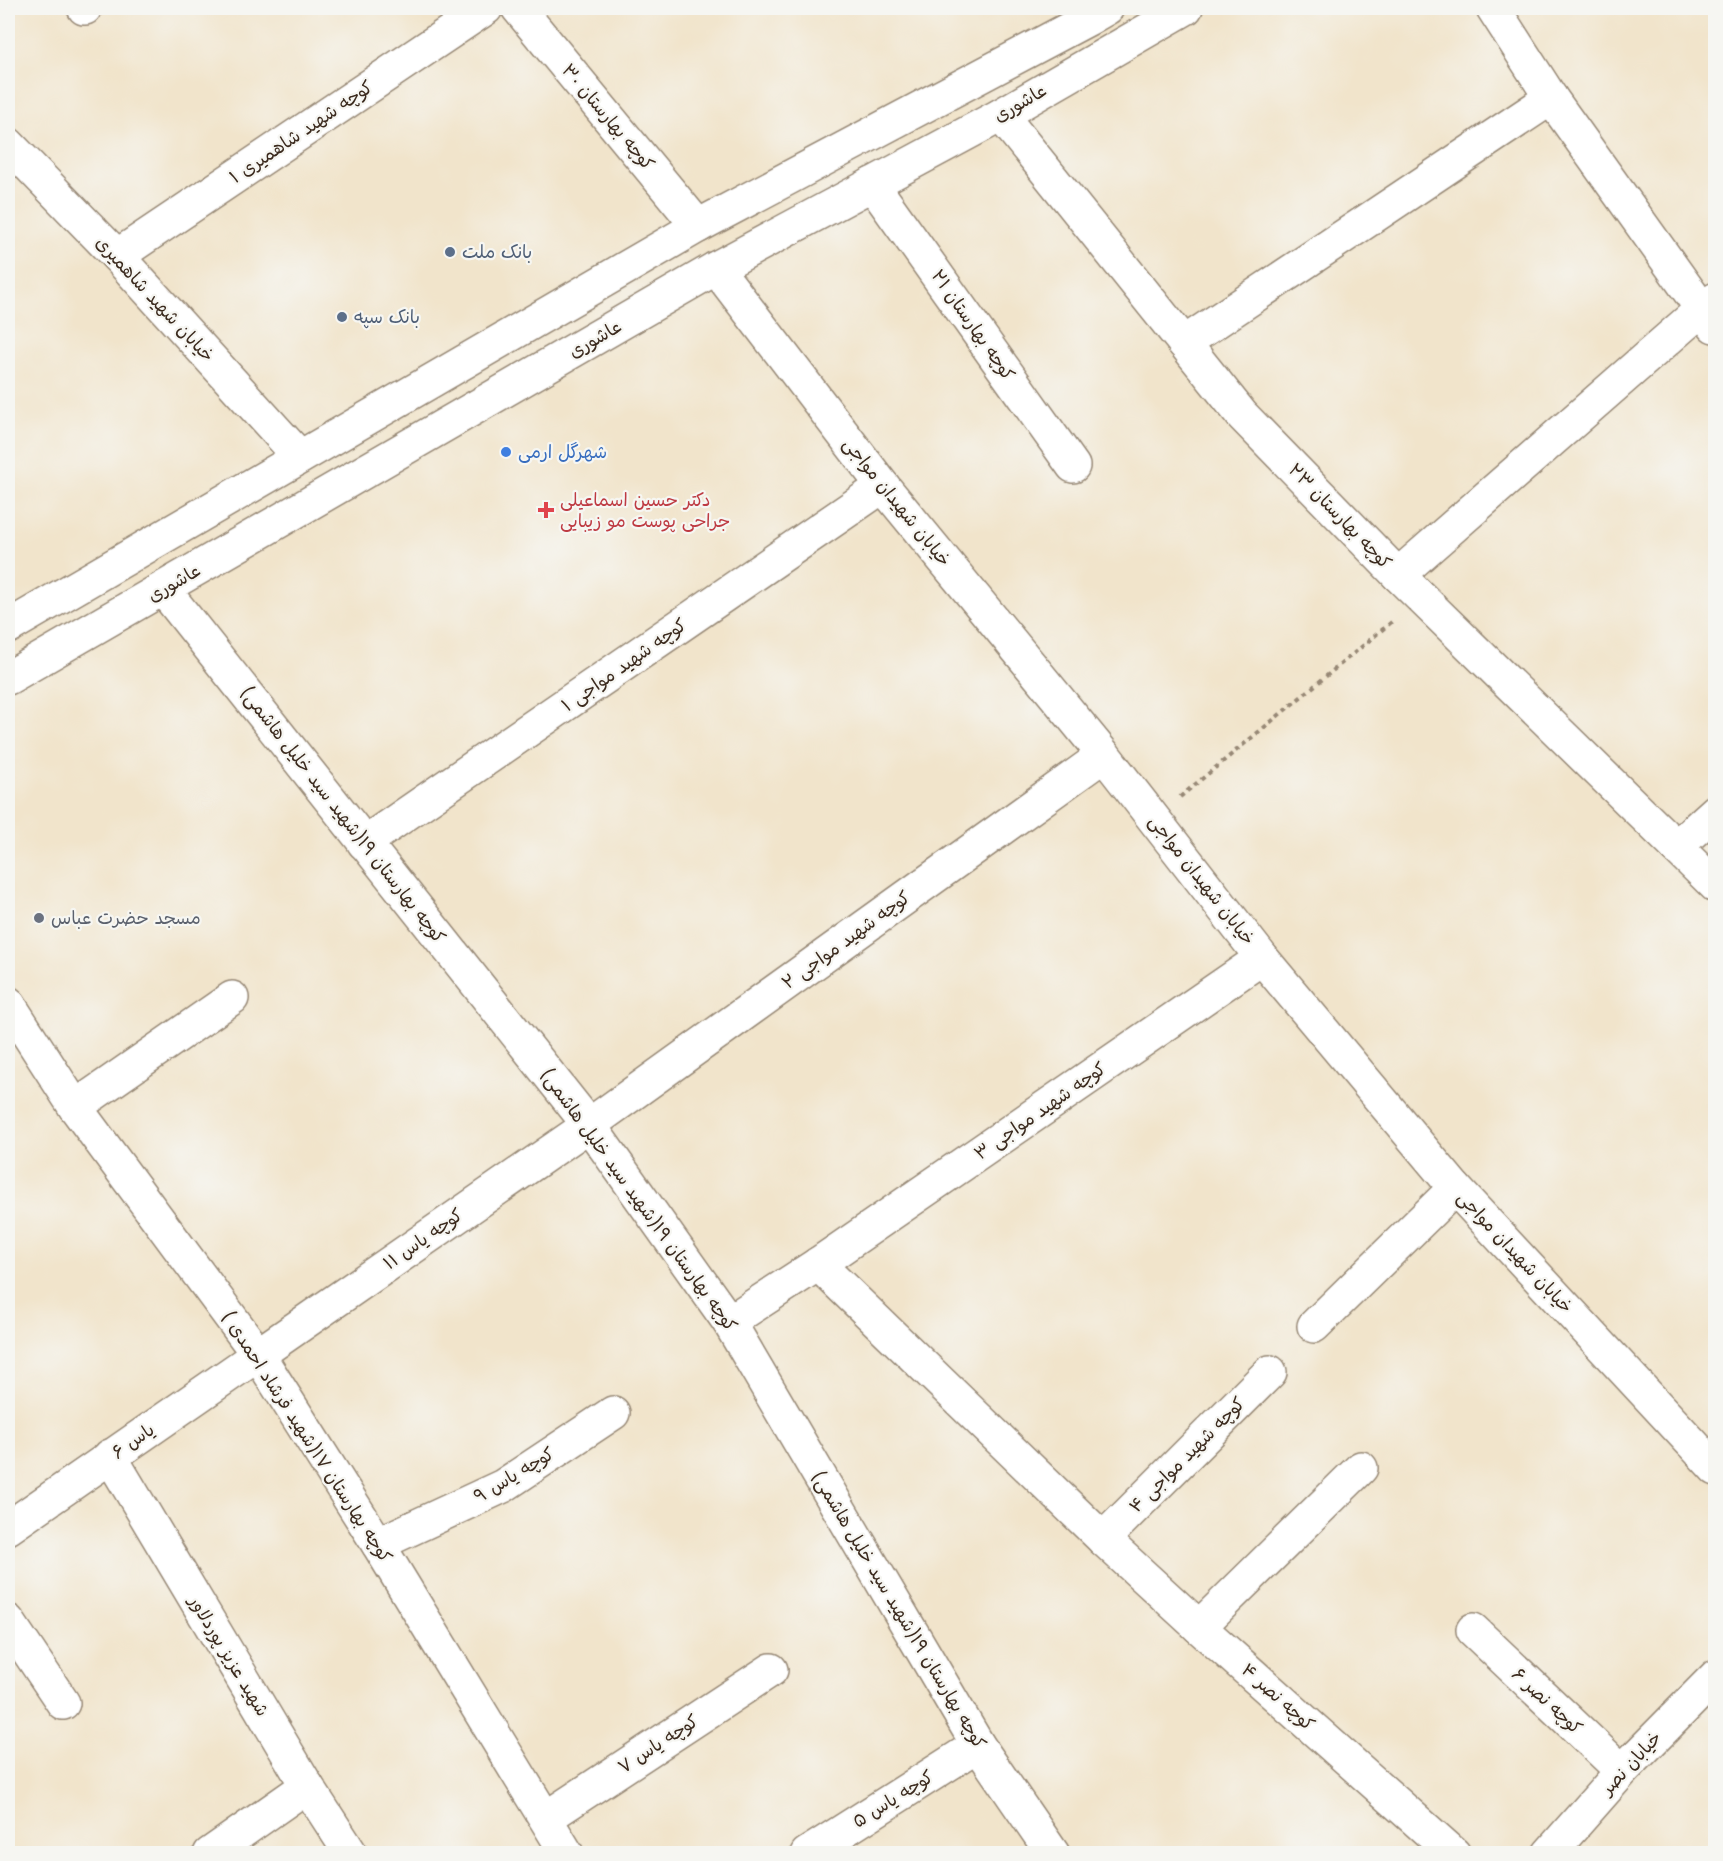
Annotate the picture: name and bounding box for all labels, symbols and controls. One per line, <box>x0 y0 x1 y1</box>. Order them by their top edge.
street label: کوچه بهارستان ۳۰ <box>556 57 662 176</box>
street label: کوچه شهید شاهمیری ۱ <box>223 72 378 189</box>
street label: عاشوری <box>988 76 1051 128</box>
street label: خیابان شهید شاهمیری <box>90 229 222 367</box>
place label: بانک ملت <box>462 237 532 264</box>
marker: بانک ملت <box>443 245 457 259</box>
street label: کوچه بهارستان ۲۱ <box>926 263 1023 385</box>
place label: بانک سپه <box>354 302 420 329</box>
marker: بانک سپه <box>335 310 349 324</box>
street label: عاشوری <box>563 312 626 364</box>
street label: خیابان شهیدان مواجی <box>838 431 959 571</box>
place label: شهرگل ارمی <box>518 437 607 464</box>
marker: شهرگل ارمی <box>499 445 513 459</box>
street label: کوچه بهارستان ۲۳ <box>1283 456 1399 574</box>
place label: دکتر حسین اسماعیلی جراحی پوست مو زیبایی <box>560 485 730 533</box>
marker: دکتر حسین اسماعیلی جراحی پوست مو زیبایی <box>537 501 555 519</box>
street label: عاشوری <box>142 556 205 608</box>
street label: کوچه شهید مواجی ۱ <box>555 610 692 717</box>
street label: کوچه بهارستان ۱۹(شهید سید خلیل هاشمی) <box>235 680 453 949</box>
street label: خیابان شهیدان مواجی <box>1144 808 1263 950</box>
street label: کوچه شهید مواجی ۲ <box>775 883 915 995</box>
place label: مسجد حضرت عباس <box>51 903 201 930</box>
marker: مسجد حضرت عباس <box>32 911 46 925</box>
street label: کوچه شهید مواجی ۳ <box>968 1054 1111 1165</box>
street label: کوچه بهارستان ۱۹(شهید سید خلیل هاشمی) <box>535 1062 745 1337</box>
street label: خیابان شهیدان مواجی <box>1452 1184 1580 1318</box>
street label: کوچه یاس ۱۱ <box>377 1200 468 1275</box>
street label: کوچه بهارستان ۱۷(شهید فرشاد احمدی ) <box>217 1305 400 1568</box>
street label: کوچه شهید مواجی ۴ <box>1122 1390 1250 1518</box>
street label: یاس ۶ <box>105 1415 159 1464</box>
street label: کوچه یاس ۹ <box>468 1439 559 1508</box>
street label: کوچه بهارستان ۱۹(شهید سید خلیل هاشمی) <box>806 1465 994 1753</box>
street label: شهید عزیز پوردلاور <box>182 1588 277 1721</box>
street label: کوچه نصر ۴ <box>1236 1656 1322 1736</box>
street label: کوچه نصر ۶ <box>1507 1660 1590 1740</box>
street label: کوچه یاس ۷ <box>611 1706 703 1779</box>
street label: خیابان نصر <box>1592 1724 1667 1802</box>
street label: کوچه یاس ۵ <box>846 1762 938 1833</box>

